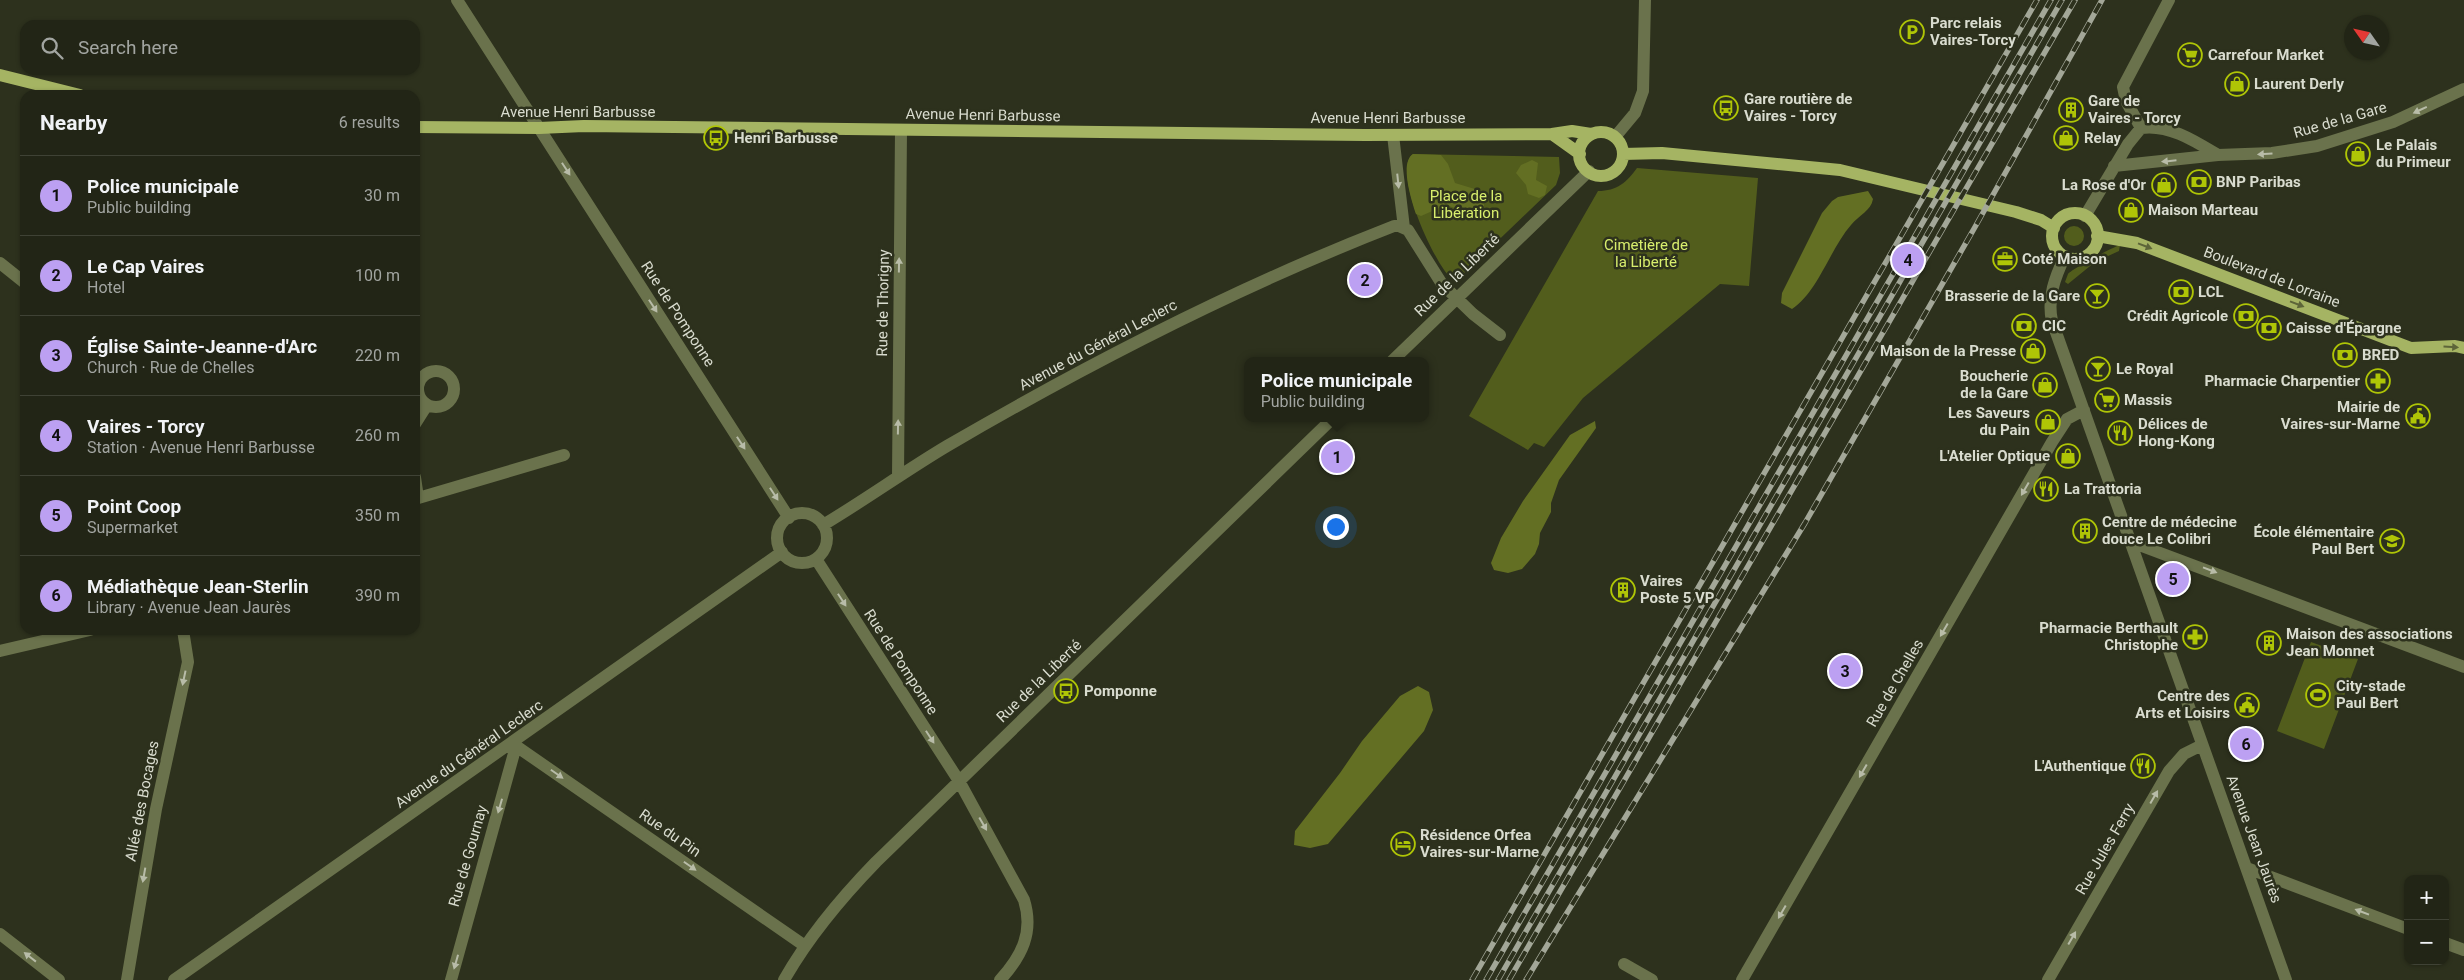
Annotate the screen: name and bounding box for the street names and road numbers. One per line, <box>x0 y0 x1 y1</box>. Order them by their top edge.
street label: Rue de la Gare <box>2291 98 2389 142</box>
street label: Avenue Henri Barbusse <box>501 103 655 121</box>
street label: Avenue Henri Barbusse <box>905 105 1061 125</box>
street label: Avenue Henri Barbusse <box>1311 109 1465 127</box>
street label: Rue de la Liberté <box>1411 230 1503 320</box>
street label: Boulevard de Lorraine <box>2201 243 2343 311</box>
street label: Rue de Thorigny <box>873 249 893 357</box>
street label: Rue de Pomponne <box>637 258 719 370</box>
street label: Avenue du Général Leclerc <box>1016 296 1180 394</box>
street label: Rue de Pomponne <box>860 606 942 718</box>
street label: Rue de la Liberté <box>993 636 1085 726</box>
street label: Rue de Chelles <box>1863 636 1927 730</box>
street label: Avenue du Général Leclerc <box>392 696 546 812</box>
street label: Allée des Bocages <box>121 739 163 863</box>
street label: Avenue Jean Jaurès <box>2223 773 2285 905</box>
street label: Rue Jules Ferry <box>2072 800 2138 898</box>
street label: Rue de Gournay <box>445 803 491 909</box>
street label: Rue du Pin <box>636 805 704 861</box>

